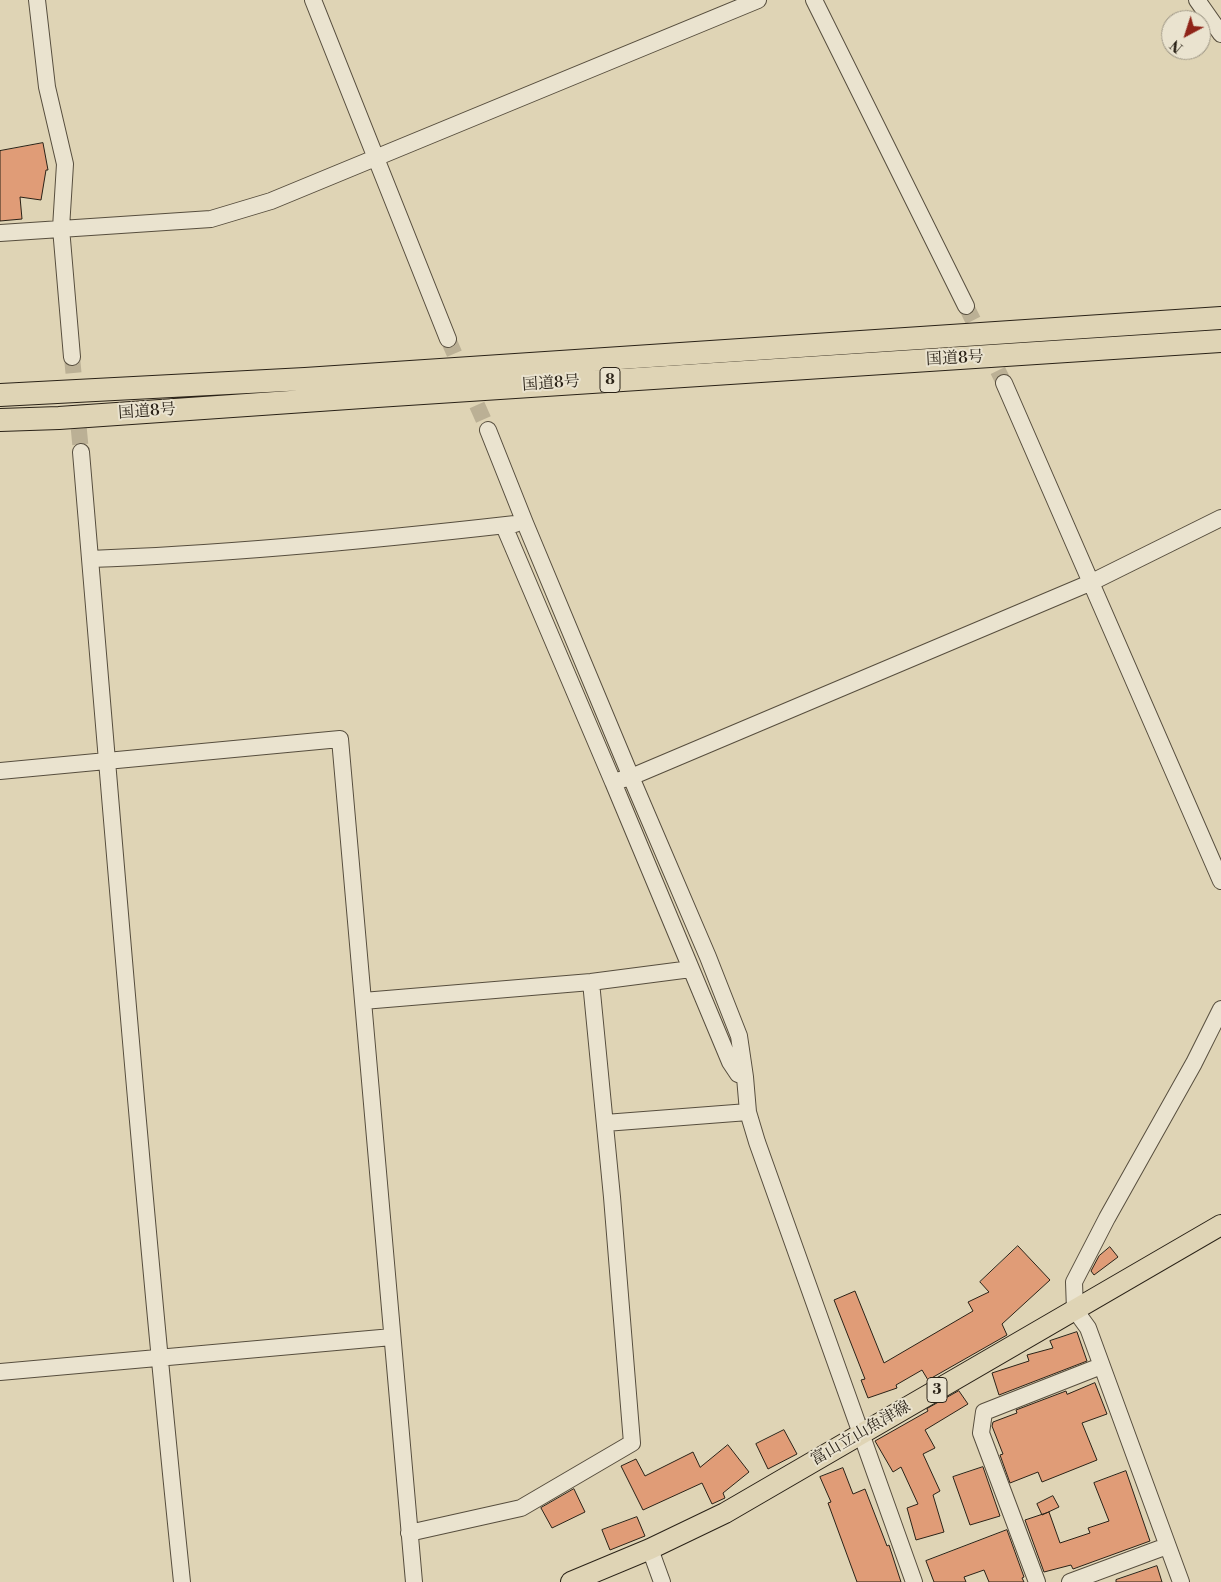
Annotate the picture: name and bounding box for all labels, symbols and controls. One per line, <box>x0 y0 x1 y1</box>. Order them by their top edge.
north arrow <box>1161 10 1211 60</box>
text: N <box>1167 35 1187 56</box>
street label: 国道8号 <box>926 348 984 370</box>
road number: 8 <box>600 368 620 392</box>
street label: 国道8号 <box>521 372 581 396</box>
street label: 国道8号 <box>117 400 177 424</box>
road number: 3 <box>927 1378 947 1402</box>
street label: 富山立山魚津線 <box>808 1398 914 1470</box>

